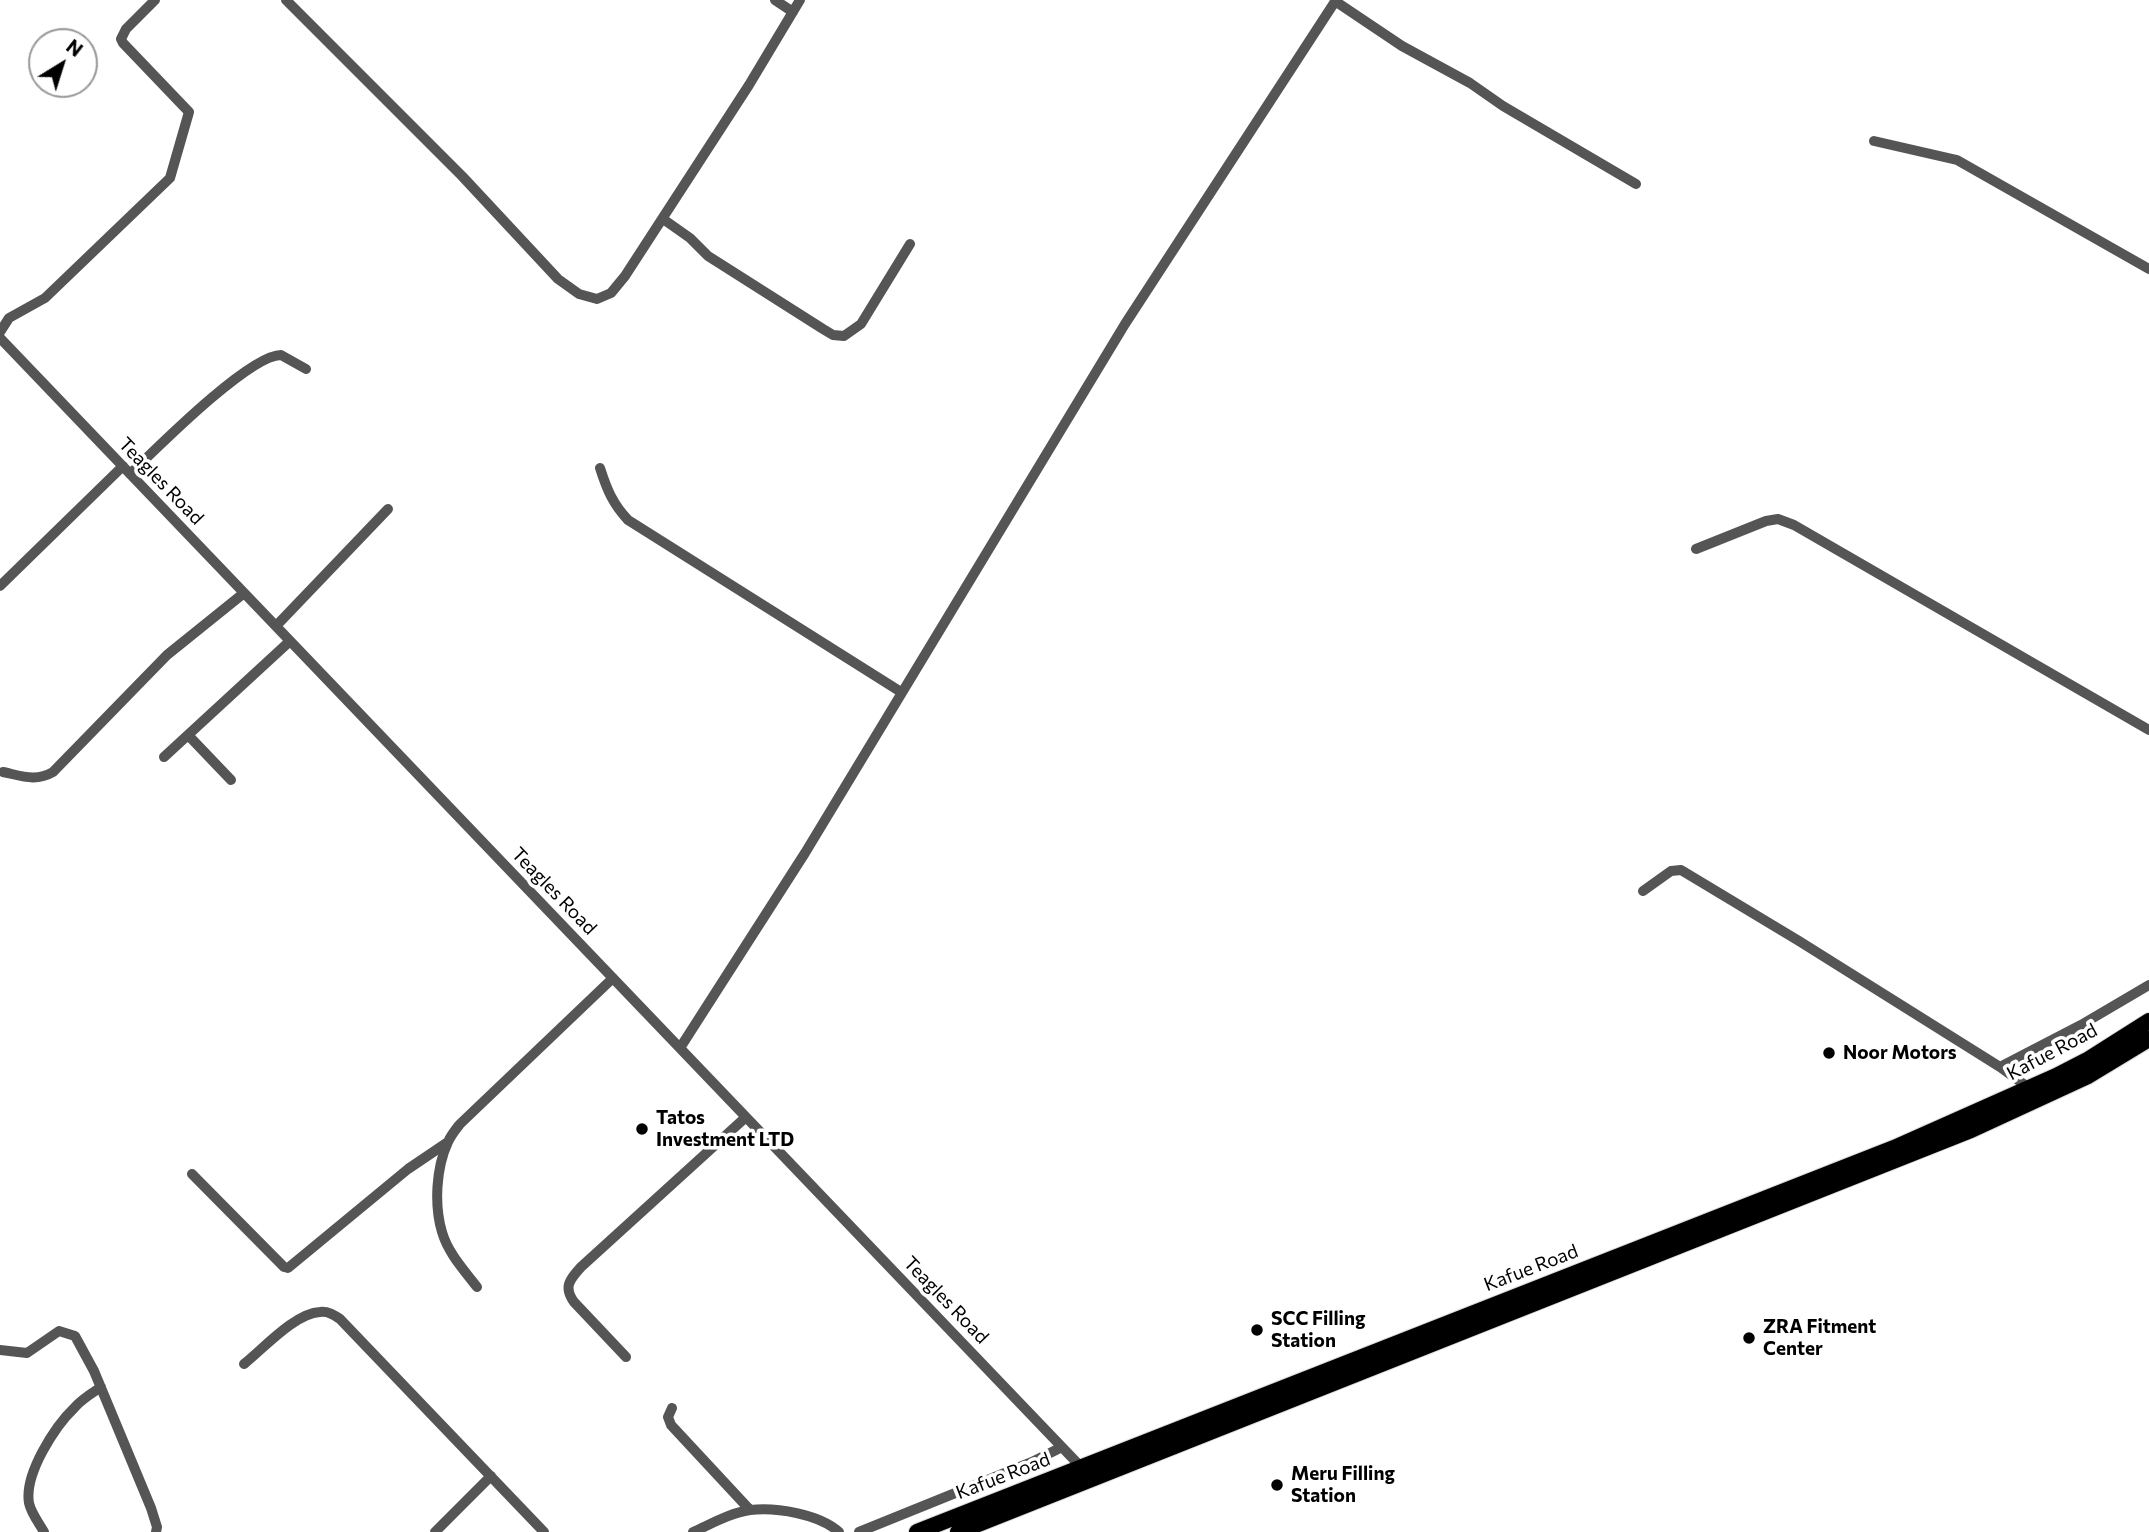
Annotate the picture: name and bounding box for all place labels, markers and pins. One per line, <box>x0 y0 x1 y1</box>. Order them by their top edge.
place label: Noor Motors <box>1843 1042 1957 1064</box>
marker: Noor Motors <box>1821 1045 1837 1061</box>
place label: Tatos Investment LTD <box>656 1107 794 1151</box>
marker: Tatos Investment LTD <box>634 1121 650 1137</box>
place label: SCC Filling Station <box>1271 1308 1365 1352</box>
place label: ZRA Fitment Center <box>1763 1316 1876 1360</box>
marker: SCC Filling Station <box>1249 1322 1265 1338</box>
marker: ZRA Fitment Center <box>1741 1330 1757 1346</box>
place label: Meru Filling Station <box>1291 1463 1395 1507</box>
marker: Meru Filling Station <box>1269 1477 1285 1493</box>

